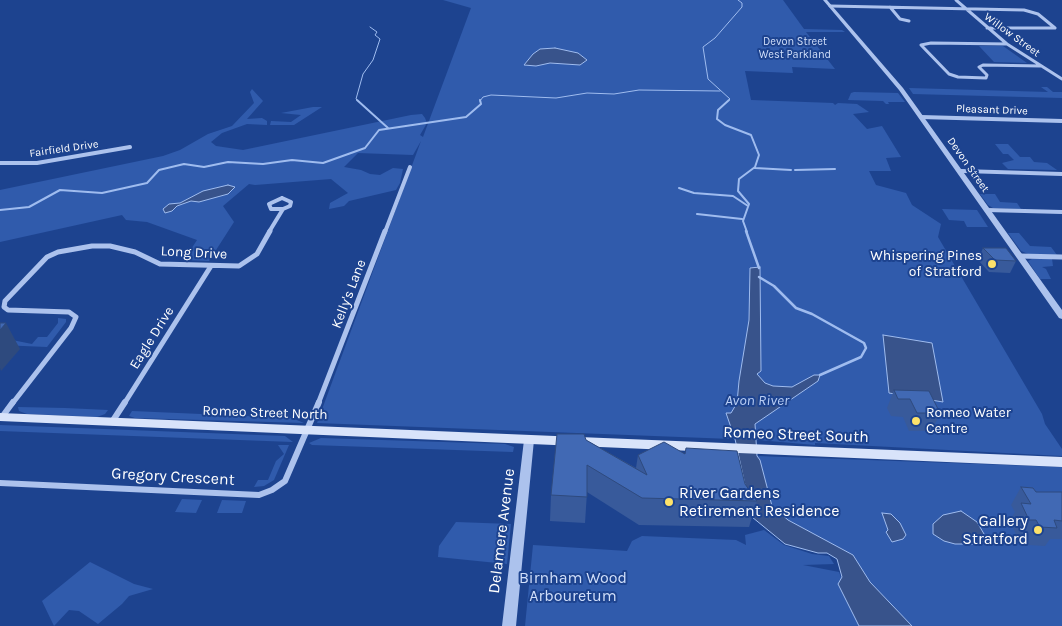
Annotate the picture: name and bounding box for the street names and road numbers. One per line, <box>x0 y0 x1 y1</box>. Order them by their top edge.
street label: Willow Street <box>981 10 1043 60</box>
street label: Pleasant Drive <box>956 102 1028 118</box>
street label: Devon Street <box>944 135 992 195</box>
street label: Fairfield Drive <box>29 138 99 160</box>
street label: Long Drive <box>160 243 228 263</box>
street label: Kelly's Lane <box>328 257 370 331</box>
street label: Eagle Drive <box>126 304 178 372</box>
street label: Romeo Street North <box>202 402 328 424</box>
street label: Romeo Street South <box>723 423 869 447</box>
street label: Gregory Crescent <box>111 464 235 490</box>
street label: Delamere Avenue <box>485 467 519 595</box>

